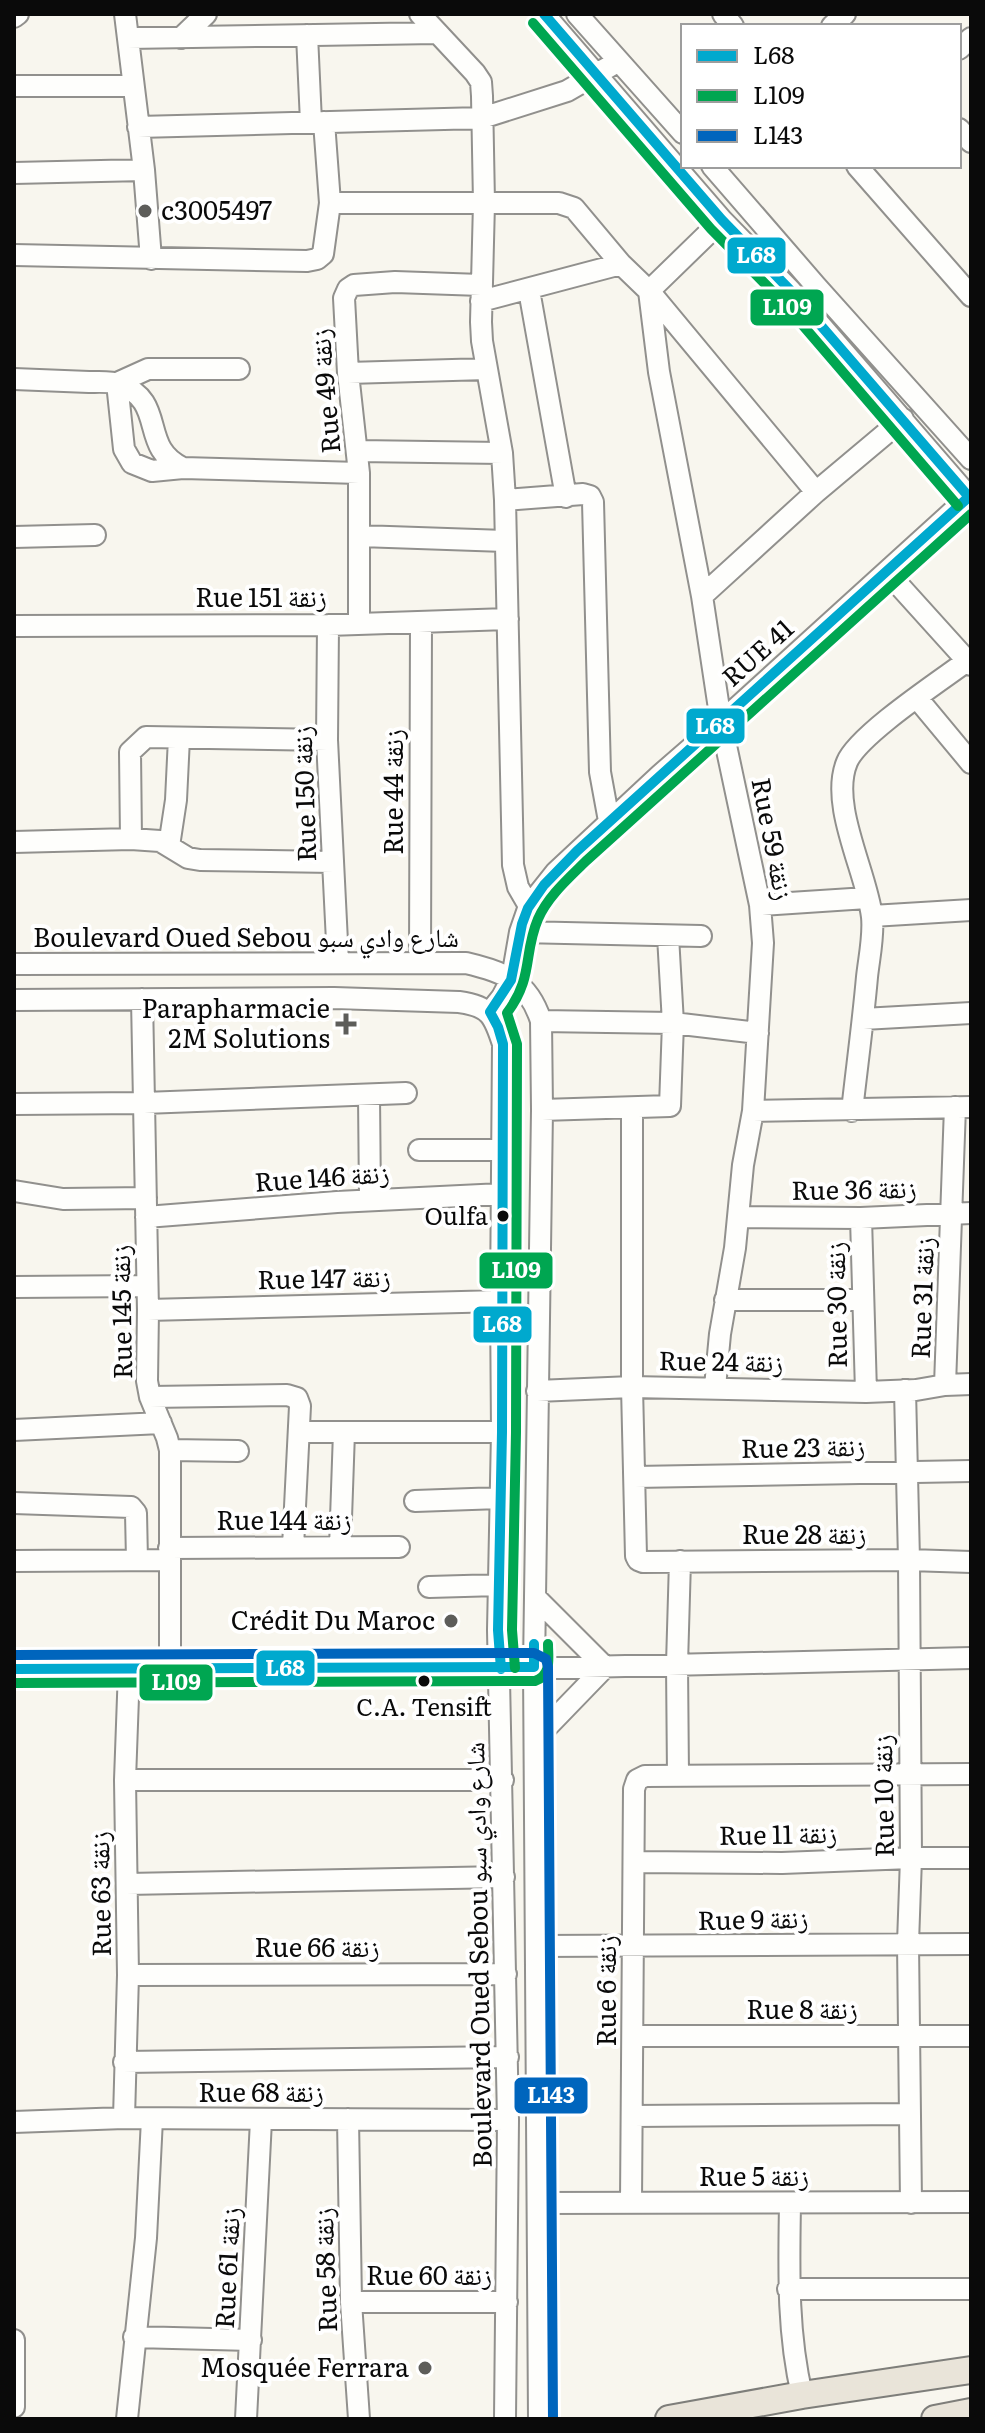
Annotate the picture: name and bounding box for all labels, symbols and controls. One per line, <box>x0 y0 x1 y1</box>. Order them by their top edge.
legend <box>681 24 961 168</box>
text: L68 <box>753 36 794 71</box>
text: L109 <box>753 76 804 111</box>
text: L143 <box>753 116 803 151</box>
place label: c3005497 <box>161 189 272 228</box>
marker: c3005497 <box>136 202 154 220</box>
line badge: L68 <box>726 236 787 275</box>
text: L68 <box>736 237 776 270</box>
line badge: L109 <box>749 288 825 327</box>
text: L109 <box>762 289 812 322</box>
street label: Rue 49 زنقة <box>299 327 348 455</box>
street label: Rue 151 زنقة <box>195 576 327 615</box>
street label: RUE 41 <box>712 608 801 694</box>
line badge: L68 <box>685 707 746 745</box>
text: L68 <box>695 708 735 741</box>
street label: Rue 150 زنقة <box>281 725 324 863</box>
street label: Rue 44 زنقة <box>372 729 411 855</box>
street label: Rue 59 زنقة <box>743 774 805 903</box>
street label: Boulevard Oued Sebou شارع وادي سبو <box>33 916 459 959</box>
place label: Parapharmacie 2M Solutions <box>141 987 330 1056</box>
marker: Parapharmacie 2M Solutions <box>337 1015 355 1033</box>
street label: Rue 146 زنقة <box>253 1151 390 1200</box>
street label: Rue 36 زنقة <box>791 1167 917 1208</box>
place label: Oulfa <box>425 1197 488 1232</box>
marker: Oulfa <box>495 1208 511 1224</box>
street label: Rue 31 زنقة <box>899 1236 942 1359</box>
street label: Rue 30 زنقة <box>814 1242 855 1368</box>
street label: Rue 145 زنقة <box>99 1245 140 1379</box>
line badge: L109 <box>478 1251 554 1290</box>
text: L109 <box>491 1252 541 1285</box>
street label: Rue 147 زنقة <box>257 1256 391 1297</box>
line badge: L68 <box>472 1305 533 1344</box>
text: L68 <box>482 1306 522 1339</box>
street label: Rue 24 زنقة <box>658 1339 784 1380</box>
street label: Rue 23 زنقة <box>740 1425 865 1466</box>
street label: Rue 144 زنقة <box>216 1499 352 1538</box>
street label: Rue 28 زنقة <box>742 1513 866 1552</box>
place label: Crédit Du Maroc <box>231 1599 435 1638</box>
marker: Crédit Du Maroc <box>442 1612 460 1630</box>
line badge: L68 <box>255 1649 316 1687</box>
text: L68 <box>265 1650 305 1683</box>
line badge: L109 <box>138 1663 214 1702</box>
text: L109 <box>151 1664 201 1697</box>
marker: C.A. Tensift <box>416 1673 432 1689</box>
place label: C.A. Tensift <box>356 1688 492 1723</box>
street label: Rue 10 زنقة <box>861 1734 902 1858</box>
street label: Boulevard Oued Sebou شارع وادي سبو <box>453 1742 503 2168</box>
street label: Rue 11 زنقة <box>719 1812 837 1853</box>
street label: Rue 63 زنقة <box>78 1831 119 1957</box>
street label: Rue 9 زنقة <box>697 1897 809 1938</box>
street label: Rue 66 زنقة <box>255 1926 380 1965</box>
street label: Rue 6 زنقة <box>585 1935 624 2047</box>
street label: Rue 8 زنقة <box>746 1988 858 2027</box>
street label: Rue 68 زنقة <box>198 2071 324 2110</box>
line badge: L143 <box>513 2076 589 2115</box>
text: L143 <box>527 2077 575 2110</box>
street label: Rue 5 زنقة <box>699 2155 809 2194</box>
street label: Rue 61 زنقة <box>203 2206 248 2330</box>
street label: Rue 58 زنقة <box>302 2207 345 2333</box>
street label: Rue 60 زنقة <box>366 2254 492 2293</box>
place label: Mosquée Ferrara <box>200 2346 409 2385</box>
marker: Mosquée Ferrara <box>416 2359 434 2377</box>

